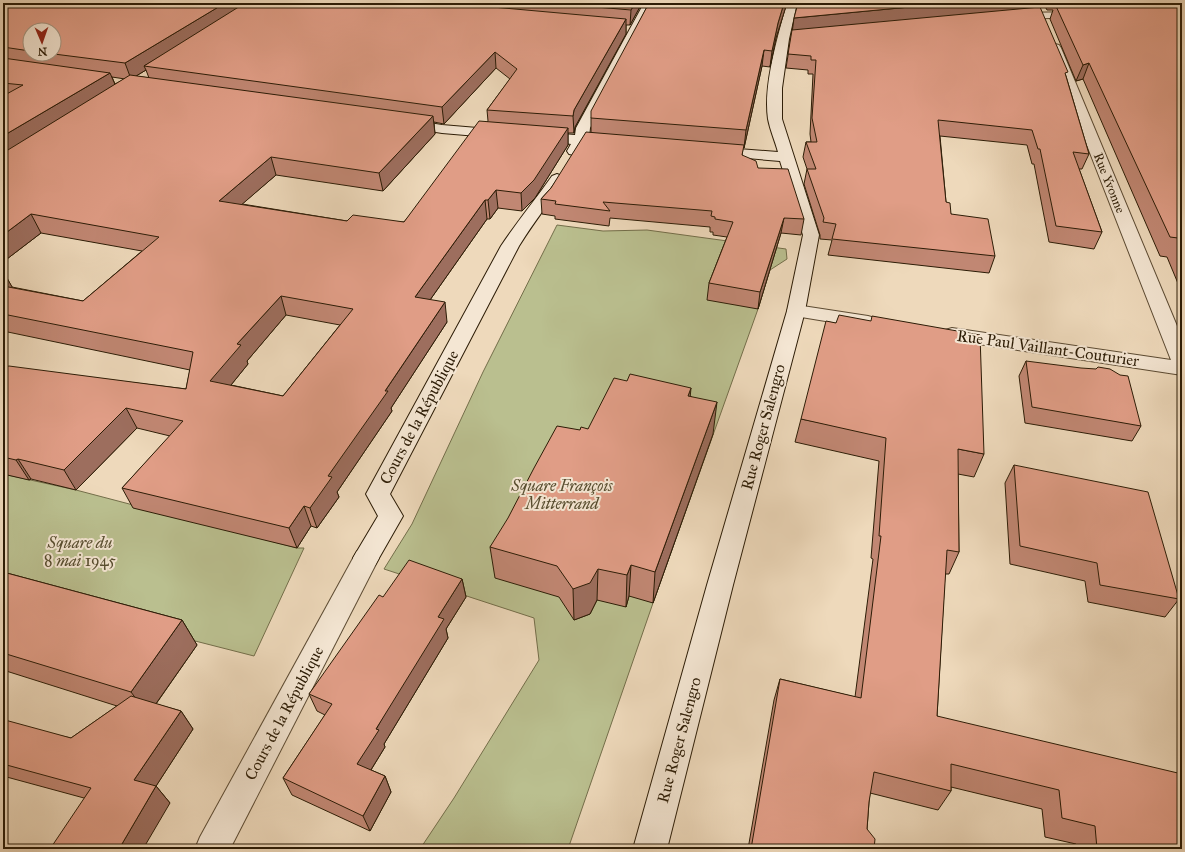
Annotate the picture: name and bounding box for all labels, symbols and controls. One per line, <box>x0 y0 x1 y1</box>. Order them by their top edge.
north arrow <box>22 22 62 62</box>
text: N <box>37 45 47 58</box>
street label: Rue Yvonne <box>1090 151 1129 216</box>
street label: Rue Paul Vaillant-Couturier <box>956 326 1140 370</box>
street label: Cours de la République <box>376 346 463 488</box>
street label: Rue Roger Salengro <box>737 362 790 492</box>
park label: Square François Mitterrand <box>510 476 613 513</box>
park label: Square du 8 mai 1945 <box>44 533 117 570</box>
street label: Cours de la République <box>241 642 328 784</box>
street label: Rue Roger Salengro <box>653 675 706 805</box>

